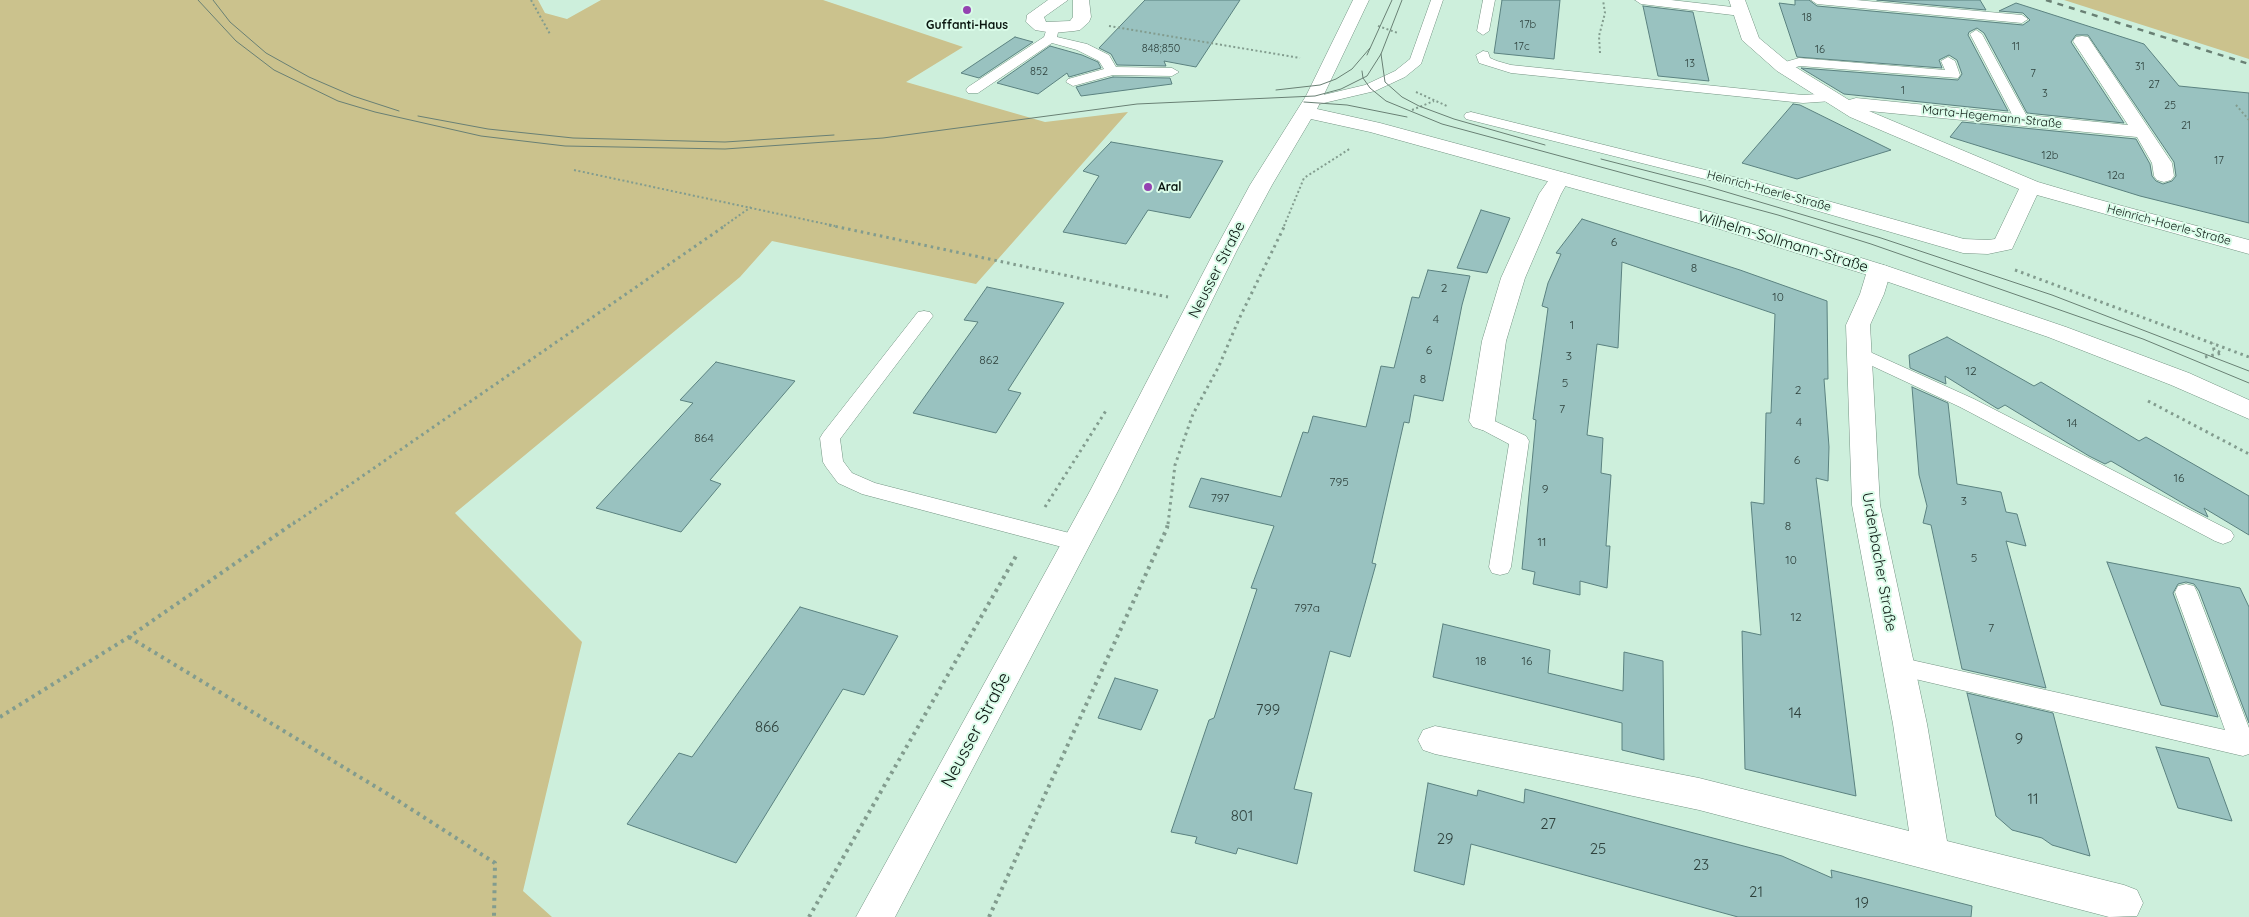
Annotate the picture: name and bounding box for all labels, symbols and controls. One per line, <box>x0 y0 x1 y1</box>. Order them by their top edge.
marker: Guffanti-Haus <box>961 4 973 16</box>
house number: 18 <box>1802 11 1812 25</box>
place label: Guffanti-Haus <box>926 18 1008 32</box>
house number: 17b <box>1520 18 1536 32</box>
house number: 17c <box>1514 40 1530 54</box>
house number: 11 <box>2012 40 2020 54</box>
house number: 848;850 <box>1142 42 1180 56</box>
house number: 16 <box>1815 43 1825 57</box>
house number: 13 <box>1685 57 1695 71</box>
house number: 31 <box>2135 60 2145 74</box>
house number: 852 <box>1030 65 1048 79</box>
house number: 7 <box>2030 67 2036 81</box>
house number: 27 <box>2148 78 2160 92</box>
house number: 1 <box>1901 84 1905 98</box>
house number: 3 <box>2042 87 2048 101</box>
house number: 25 <box>2164 99 2176 113</box>
street label: Marta-Hegemann-Straße <box>1921 102 2063 132</box>
house number: 21 <box>2181 119 2191 133</box>
house number: 12b <box>2042 149 2058 163</box>
house number: 17 <box>2214 154 2224 168</box>
street label: Heinrich-Hoerle-Straße <box>1705 168 1833 214</box>
house number: 12a <box>2108 169 2124 183</box>
place label: Aral <box>1158 180 1182 194</box>
marker: Aral <box>1142 181 1154 193</box>
street label: Heinrich-Hoerle-Straße <box>2105 202 2233 248</box>
street label: Wilhelm-Sollmann-Straße <box>1696 207 1870 277</box>
street label: Neusser Straße <box>1185 219 1249 321</box>
house number: 6 <box>1611 235 1617 249</box>
house number: 8 <box>1691 261 1697 275</box>
house number: 2 <box>1441 281 1447 295</box>
house number: 10 <box>1772 290 1784 304</box>
house number: 4 <box>1433 312 1439 326</box>
house number: 1 <box>1570 318 1574 332</box>
house number: 6 <box>1426 343 1432 357</box>
house number: 3 <box>1566 349 1572 363</box>
house number: 862 <box>979 353 999 367</box>
house number: 12 <box>1965 364 1977 378</box>
house number: 8 <box>1420 372 1426 386</box>
house number: 5 <box>1562 376 1568 390</box>
house number: 2 <box>1795 383 1801 397</box>
house number: 7 <box>1559 402 1565 416</box>
house number: 4 <box>1796 415 1802 429</box>
house number: 14 <box>2067 416 2077 430</box>
house number: 864 <box>694 431 714 445</box>
house number: 6 <box>1794 453 1800 467</box>
house number: 16 <box>2174 471 2184 485</box>
house number: 795 <box>1329 475 1349 489</box>
house number: 9 <box>1542 482 1548 496</box>
house number: 797 <box>1211 491 1229 505</box>
street label: Urdenbacher Straße <box>1858 491 1900 633</box>
house number: 3 <box>1961 494 1967 508</box>
house number: 8 <box>1785 519 1791 533</box>
house number: 11 <box>1538 535 1546 549</box>
house number: 5 <box>1971 551 1977 565</box>
house number: 10 <box>1785 553 1797 567</box>
house number: 797a <box>1294 601 1320 615</box>
house number: 12 <box>1790 610 1802 624</box>
house number: 7 <box>1988 621 1994 635</box>
house number: 18 <box>1476 654 1486 668</box>
house number: 16 <box>1522 654 1532 668</box>
street label: Neusser Straße <box>937 669 1015 791</box>
house number: 799 <box>1256 701 1280 719</box>
house number: 14 <box>1788 704 1802 722</box>
house number: 866 <box>755 718 779 736</box>
house number: 9 <box>2015 730 2023 748</box>
house number: 11 <box>2027 790 2039 808</box>
house number: 801 <box>1231 807 1253 825</box>
house number: 27 <box>1540 815 1556 833</box>
house number: 29 <box>1437 830 1453 848</box>
house number: 25 <box>1590 840 1606 858</box>
house number: 23 <box>1693 856 1709 874</box>
house number: 21 <box>1749 883 1763 901</box>
house number: 19 <box>1855 894 1869 912</box>

